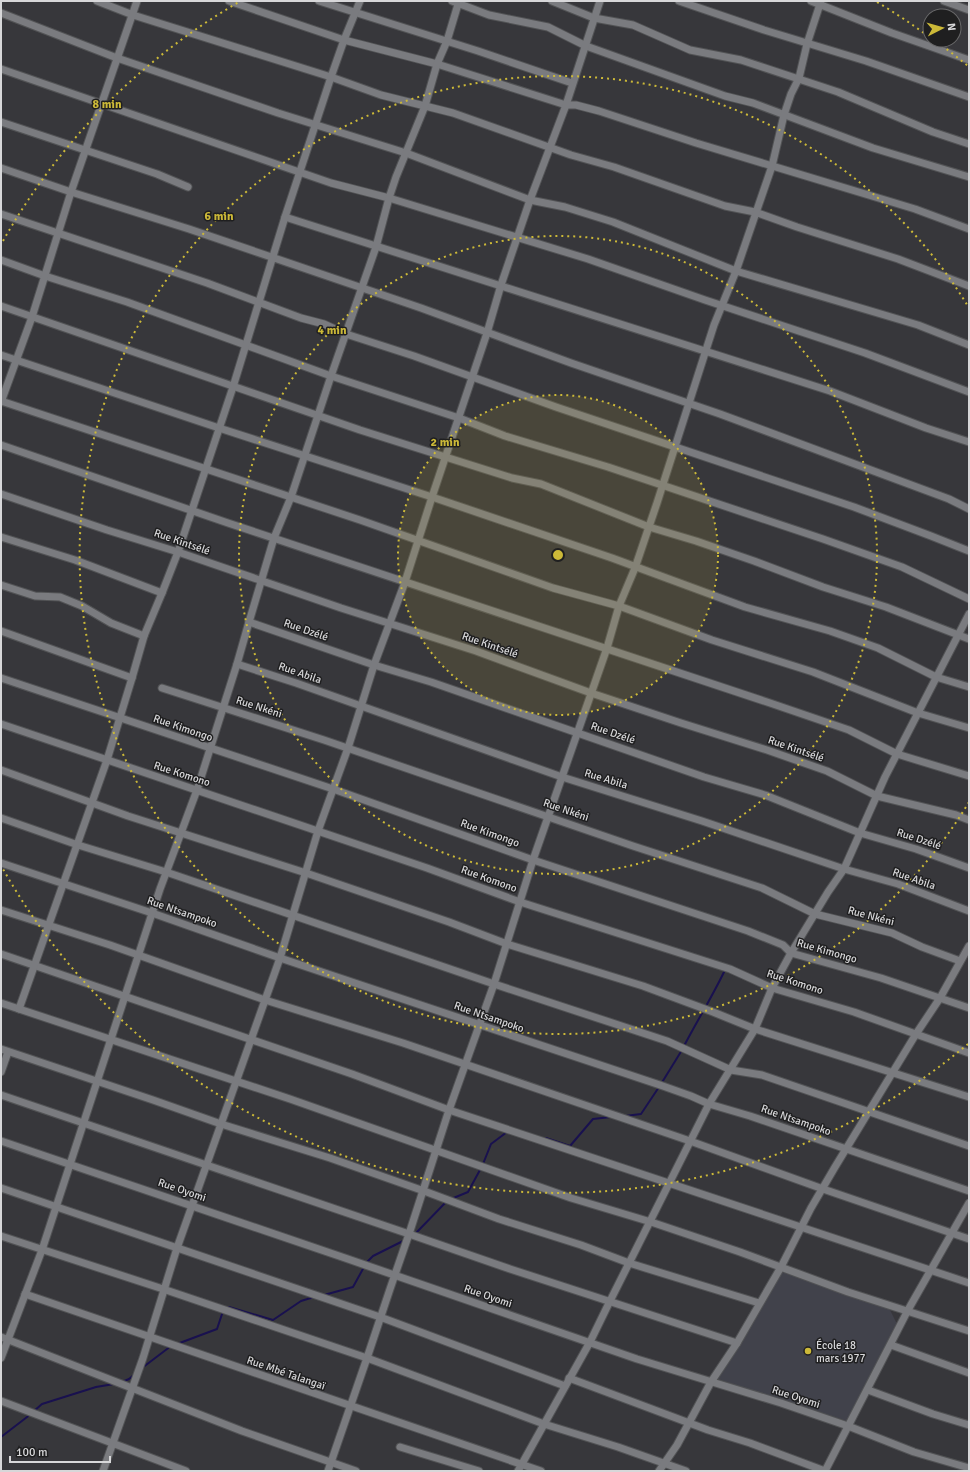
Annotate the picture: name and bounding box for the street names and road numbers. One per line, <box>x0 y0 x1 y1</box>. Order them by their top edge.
street label: Rue Kintsélé <box>152 526 212 558</box>
street label: Rue Dzélé <box>282 616 330 644</box>
street label: Rue Kintsélé <box>460 629 520 661</box>
street label: Rue Abila <box>277 660 324 687</box>
street label: Rue Nkéni <box>234 693 284 721</box>
street label: Rue Kimongo <box>152 712 215 744</box>
street label: Rue Dzélé <box>589 719 637 747</box>
street label: Rue Kintsélé <box>766 733 826 765</box>
street label: Rue Komono <box>152 759 212 789</box>
street label: Rue Abila <box>583 766 630 792</box>
street label: Rue Nkéni <box>541 796 591 824</box>
street label: Rue Kimongo <box>459 816 522 850</box>
street label: Rue Dzélé <box>895 826 943 852</box>
street label: Rue Komono <box>459 863 519 895</box>
street label: Rue Abila <box>891 866 938 893</box>
street label: Rue Ntsampoko <box>145 894 219 930</box>
street label: Rue Nkéni <box>846 904 896 928</box>
street label: Rue Kimongo <box>795 936 859 966</box>
street label: Rue Komono <box>765 967 825 997</box>
street label: Rue Ntsampoko <box>452 999 526 1035</box>
street label: Rue Ntsampoko <box>759 1102 833 1138</box>
street label: Rue Oyomi <box>156 1176 208 1204</box>
street label: Rue Oyomi <box>462 1282 514 1310</box>
street label: Rue Mbé Talangaï <box>245 1353 328 1393</box>
street label: Rue Oyomi <box>770 1383 822 1411</box>

